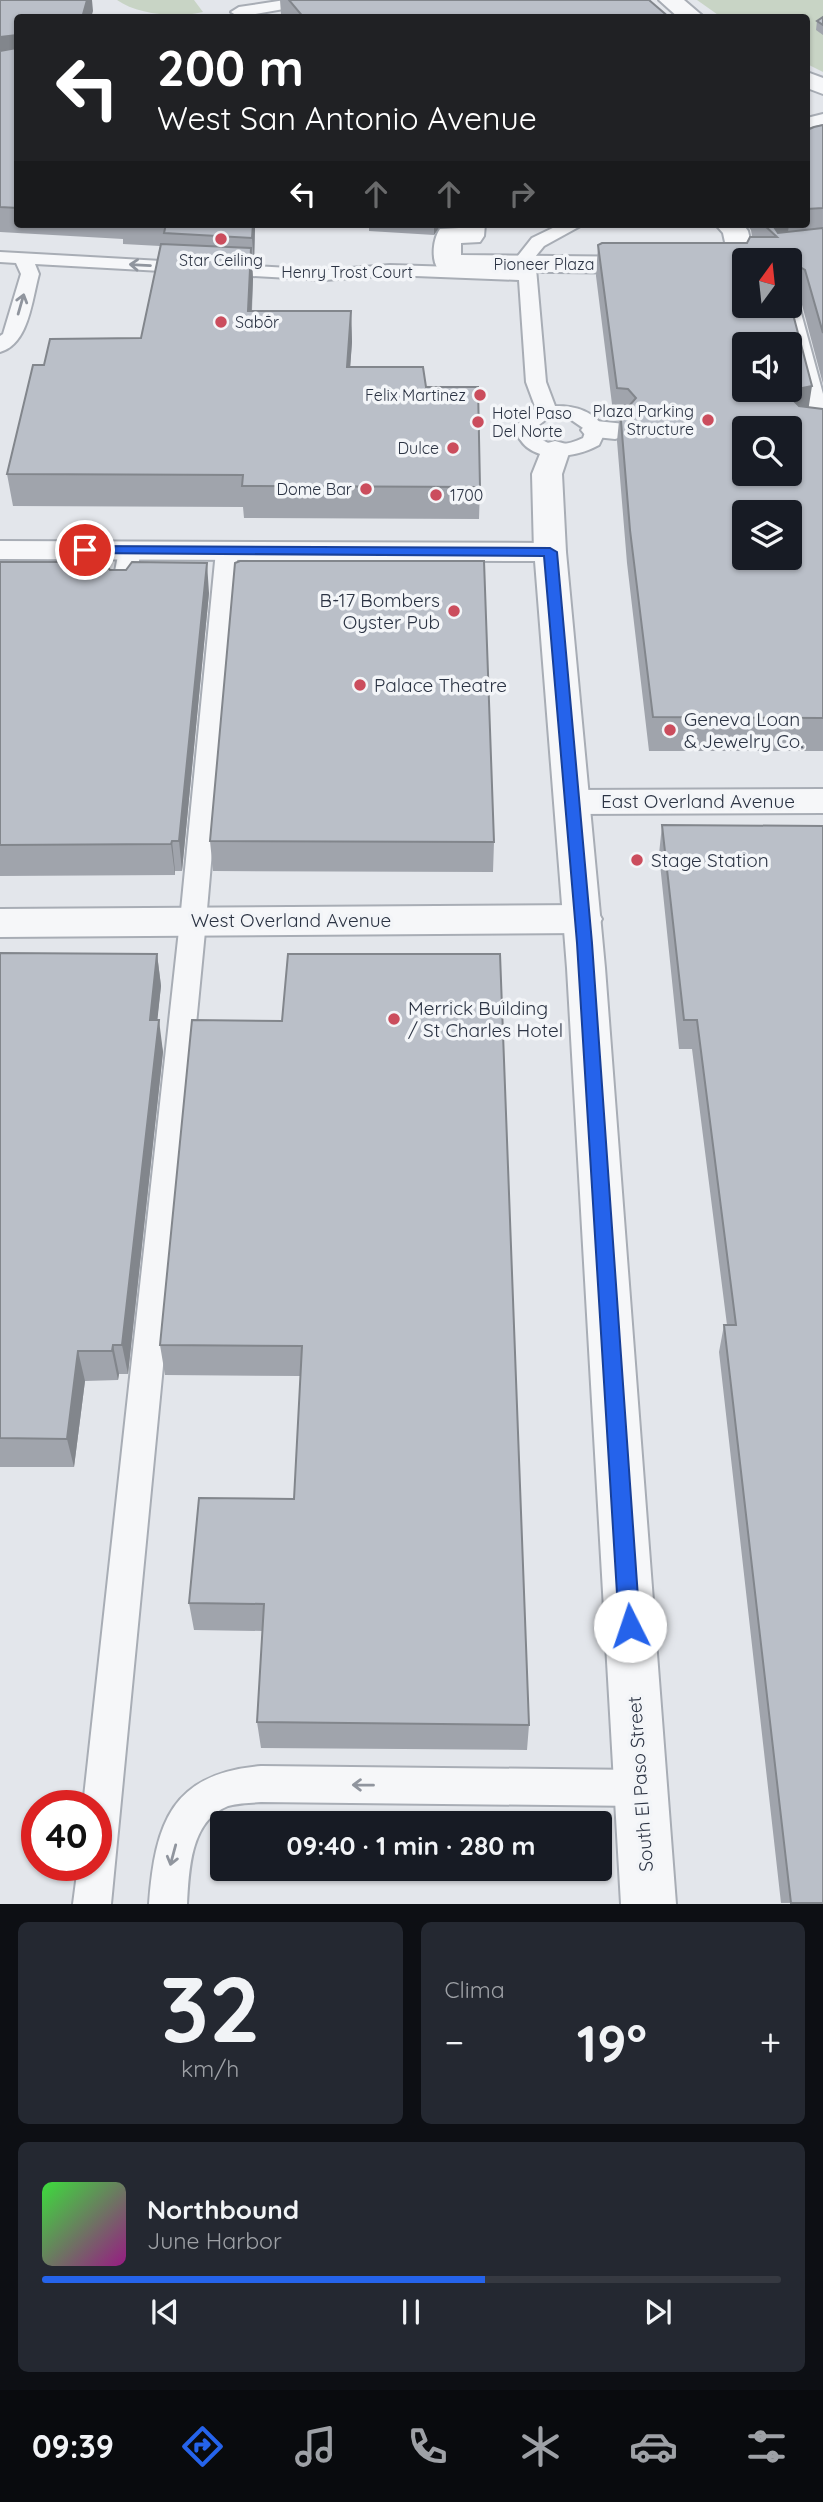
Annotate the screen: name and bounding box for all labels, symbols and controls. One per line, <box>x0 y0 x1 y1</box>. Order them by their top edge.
text: 200 m <box>157 37 304 98</box>
icon: left <box>42 42 133 133</box>
text: West San Antonio Avenue <box>157 98 537 138</box>
icon: left <box>284 175 322 213</box>
icon: ahead <box>357 175 395 213</box>
icon: ahead <box>430 175 468 213</box>
icon: right <box>503 175 541 213</box>
marker: Star Ceiling <box>213 231 229 247</box>
north arrow <box>732 248 802 318</box>
map controls <box>732 248 802 570</box>
place label: Star Ceiling <box>179 250 263 270</box>
street label: Pioneer Plaza <box>494 254 594 274</box>
one-way arrow <box>129 258 152 271</box>
street label: Henry Trost Court <box>281 262 413 282</box>
one-way arrow <box>16 293 29 315</box>
place label: Sabōr <box>235 312 279 332</box>
marker: Sabōr <box>213 314 229 330</box>
button: sound <box>732 332 802 402</box>
place label: Felix Martinez <box>365 385 466 405</box>
marker: Felix Martinez <box>472 387 488 403</box>
place label: Plaza Parking Structure <box>593 401 694 439</box>
place label: Hotel Paso Del Norte <box>492 403 572 441</box>
marker: Plaza Parking Structure <box>700 412 716 428</box>
marker: Hotel Paso Del Norte <box>470 414 486 430</box>
button: search <box>732 416 802 486</box>
place label: Dulce <box>398 438 439 458</box>
marker: Dulce <box>445 440 461 456</box>
place label: Dome Bar <box>276 479 352 499</box>
marker: Dome Bar <box>358 481 374 497</box>
place label: 1700 <box>450 485 483 505</box>
marker: 1700 <box>428 487 444 503</box>
button: layers <box>732 500 802 570</box>
pin <box>55 520 115 580</box>
icon: arrive <box>66 531 104 569</box>
place label: B-17 Bombers Oyster Pub <box>320 588 440 634</box>
marker: B-17 Bombers Oyster Pub <box>446 603 462 619</box>
place label: Palace Theatre <box>374 673 507 697</box>
marker: Palace Theatre <box>352 677 368 693</box>
place label: Geneva Loan & Jewelry Co. <box>684 707 804 753</box>
marker: Geneva Loan & Jewelry Co. <box>662 722 678 738</box>
street label: East Overland Avenue <box>601 789 795 813</box>
place label: Stage Station <box>651 848 769 872</box>
marker: Stage Station <box>629 852 645 868</box>
street label: West Overland Avenue <box>191 908 391 932</box>
place label: Merrick Building / St Charles Hotel <box>408 996 563 1042</box>
marker: Merrick Building / St Charles Hotel <box>386 1011 402 1027</box>
position arrow <box>593 1589 667 1663</box>
street label: South El Paso Street <box>622 1695 658 1873</box>
one-way arrow <box>352 1778 375 1792</box>
speed limit sign: 40 <box>21 1790 112 1881</box>
text: 09:40 · 1 min · 280 m <box>286 1829 536 1862</box>
one-way arrow <box>166 1844 179 1866</box>
text: 32 <box>160 1951 261 2065</box>
text: Clima <box>445 1975 505 2004</box>
text: 19° <box>577 2010 647 2075</box>
text: − <box>445 2018 464 2066</box>
text: + <box>760 2018 781 2066</box>
text: km/h <box>181 2054 239 2083</box>
text: Northbound <box>147 2193 299 2226</box>
text: June Harbor <box>147 2226 282 2255</box>
icon: previous <box>146 2293 184 2331</box>
icon: pause <box>392 2293 430 2331</box>
icon: next <box>639 2293 677 2331</box>
icon: directions <box>178 2422 227 2471</box>
icon: music <box>291 2422 340 2471</box>
icon: phone <box>403 2422 452 2471</box>
icon: climate <box>516 2422 565 2471</box>
icon: car <box>629 2422 678 2471</box>
icon: filters <box>742 2422 791 2471</box>
text: 09:39 <box>32 2426 114 2466</box>

